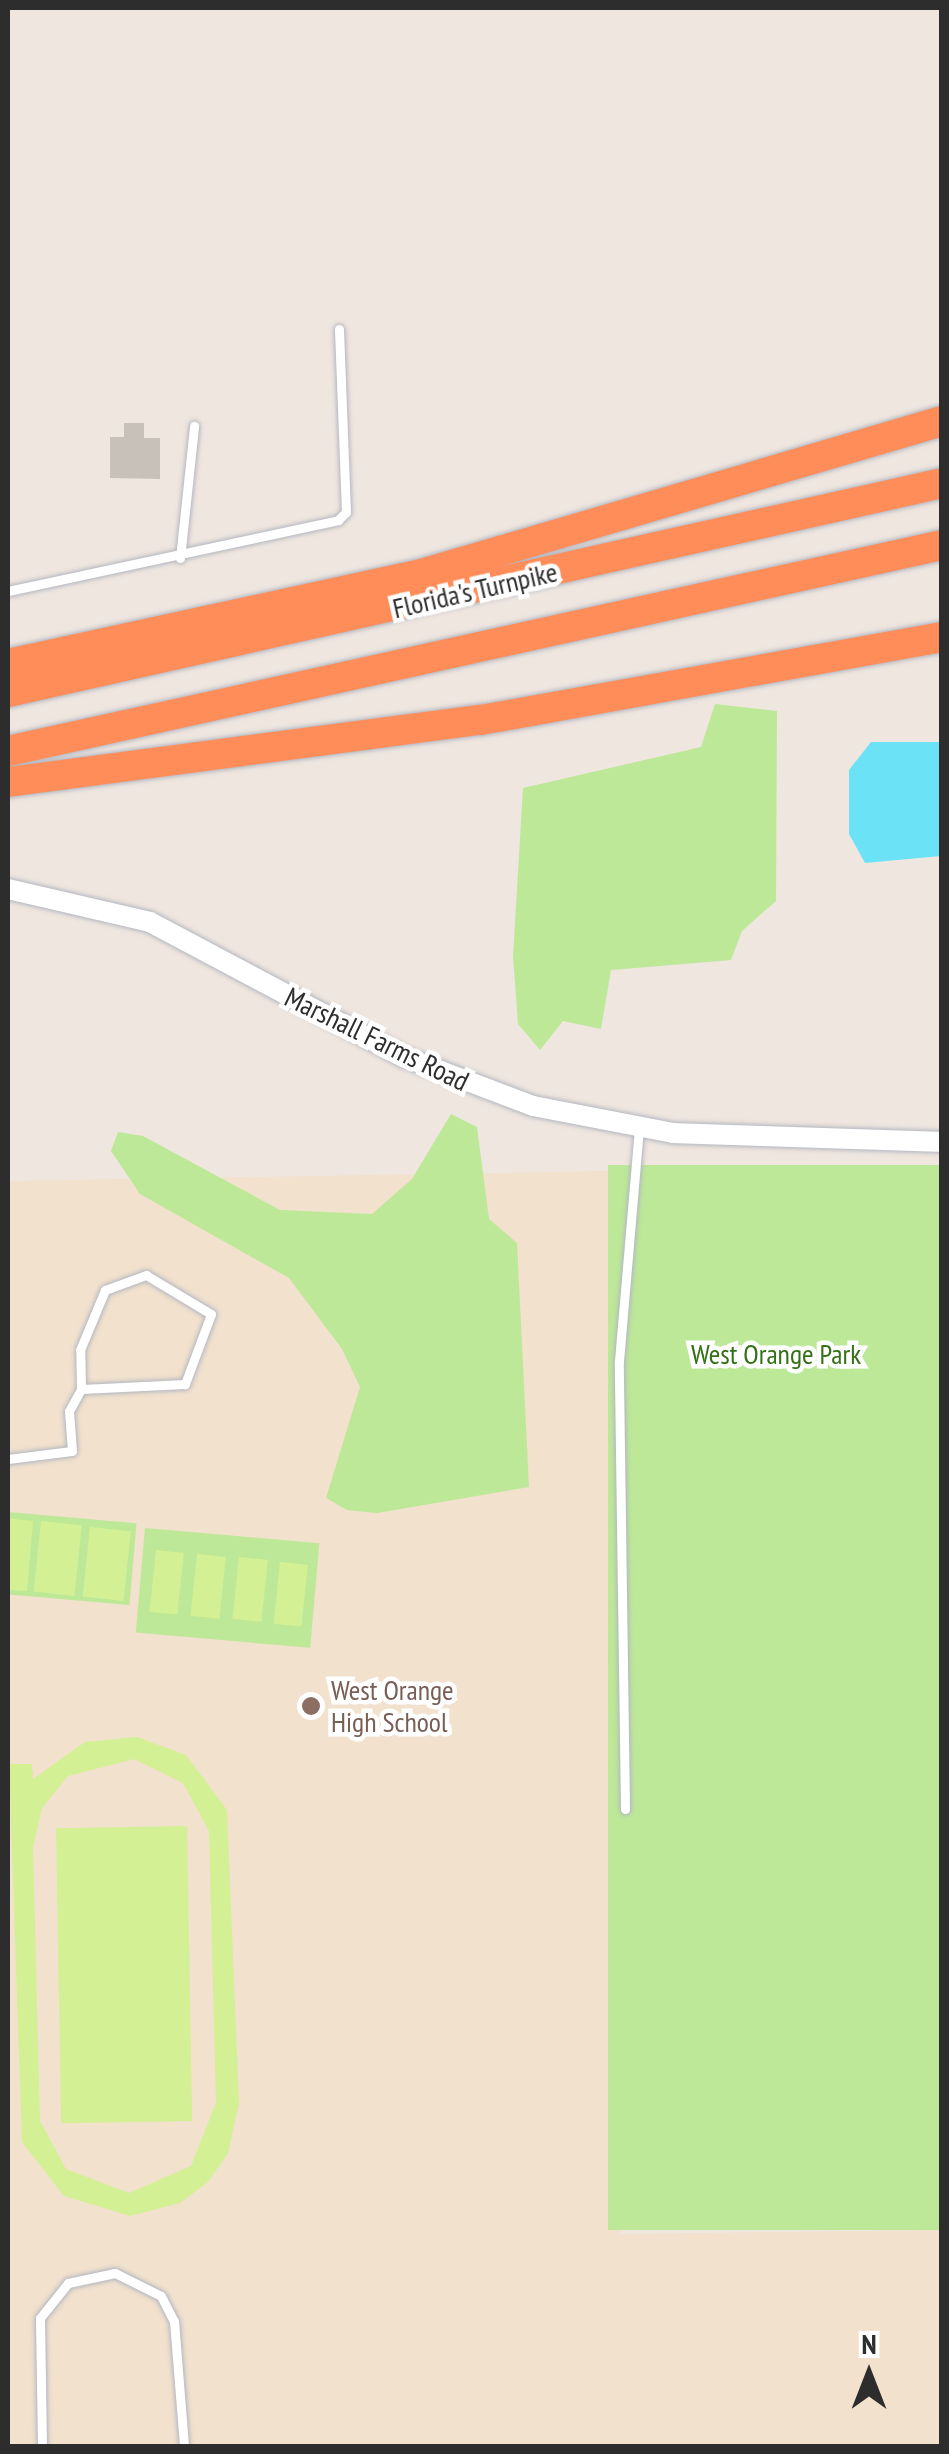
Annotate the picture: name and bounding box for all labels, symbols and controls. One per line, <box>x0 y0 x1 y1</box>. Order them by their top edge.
street label: Florida's Turnpike <box>389 555 561 625</box>
street label: Marshall Farms Road <box>280 980 474 1098</box>
park label: West Orange Park <box>691 1337 861 1371</box>
place label: West Orange High School <box>331 1673 454 1739</box>
marker: West Orange High School <box>300 1695 322 1717</box>
north arrow <box>819 2324 919 2424</box>
text: N <box>861 2325 877 2362</box>

